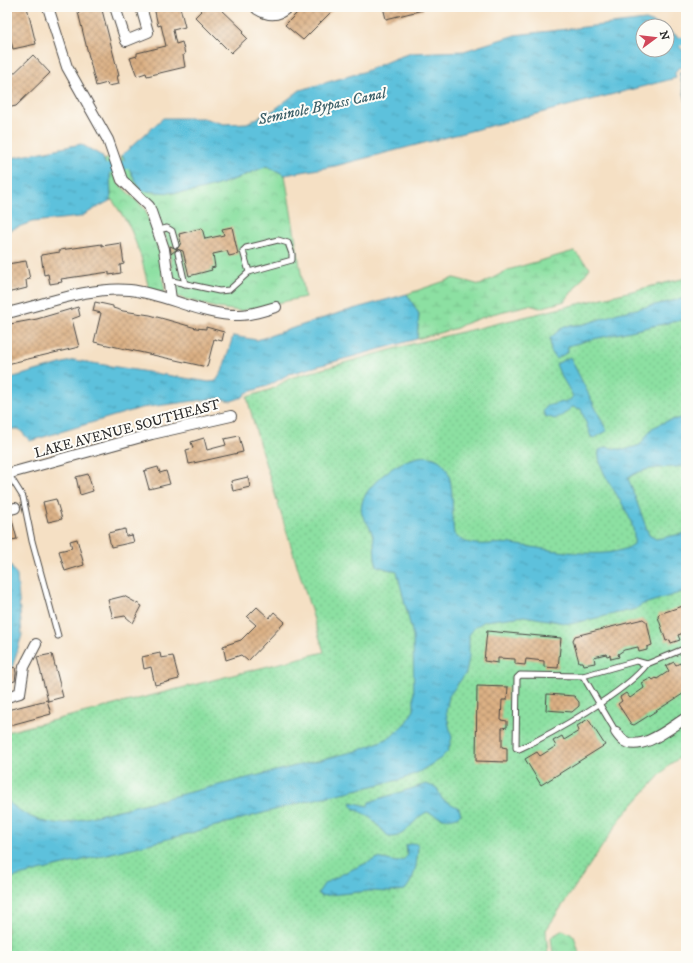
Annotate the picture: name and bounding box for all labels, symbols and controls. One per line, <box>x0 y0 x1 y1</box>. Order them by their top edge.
north arrow <box>635 18 675 58</box>
text: N <box>656 29 672 42</box>
water label: Seminole Bypass Canal <box>256 83 390 129</box>
street label: LAKE AVENUE SOUTHEAST <box>32 395 223 462</box>

